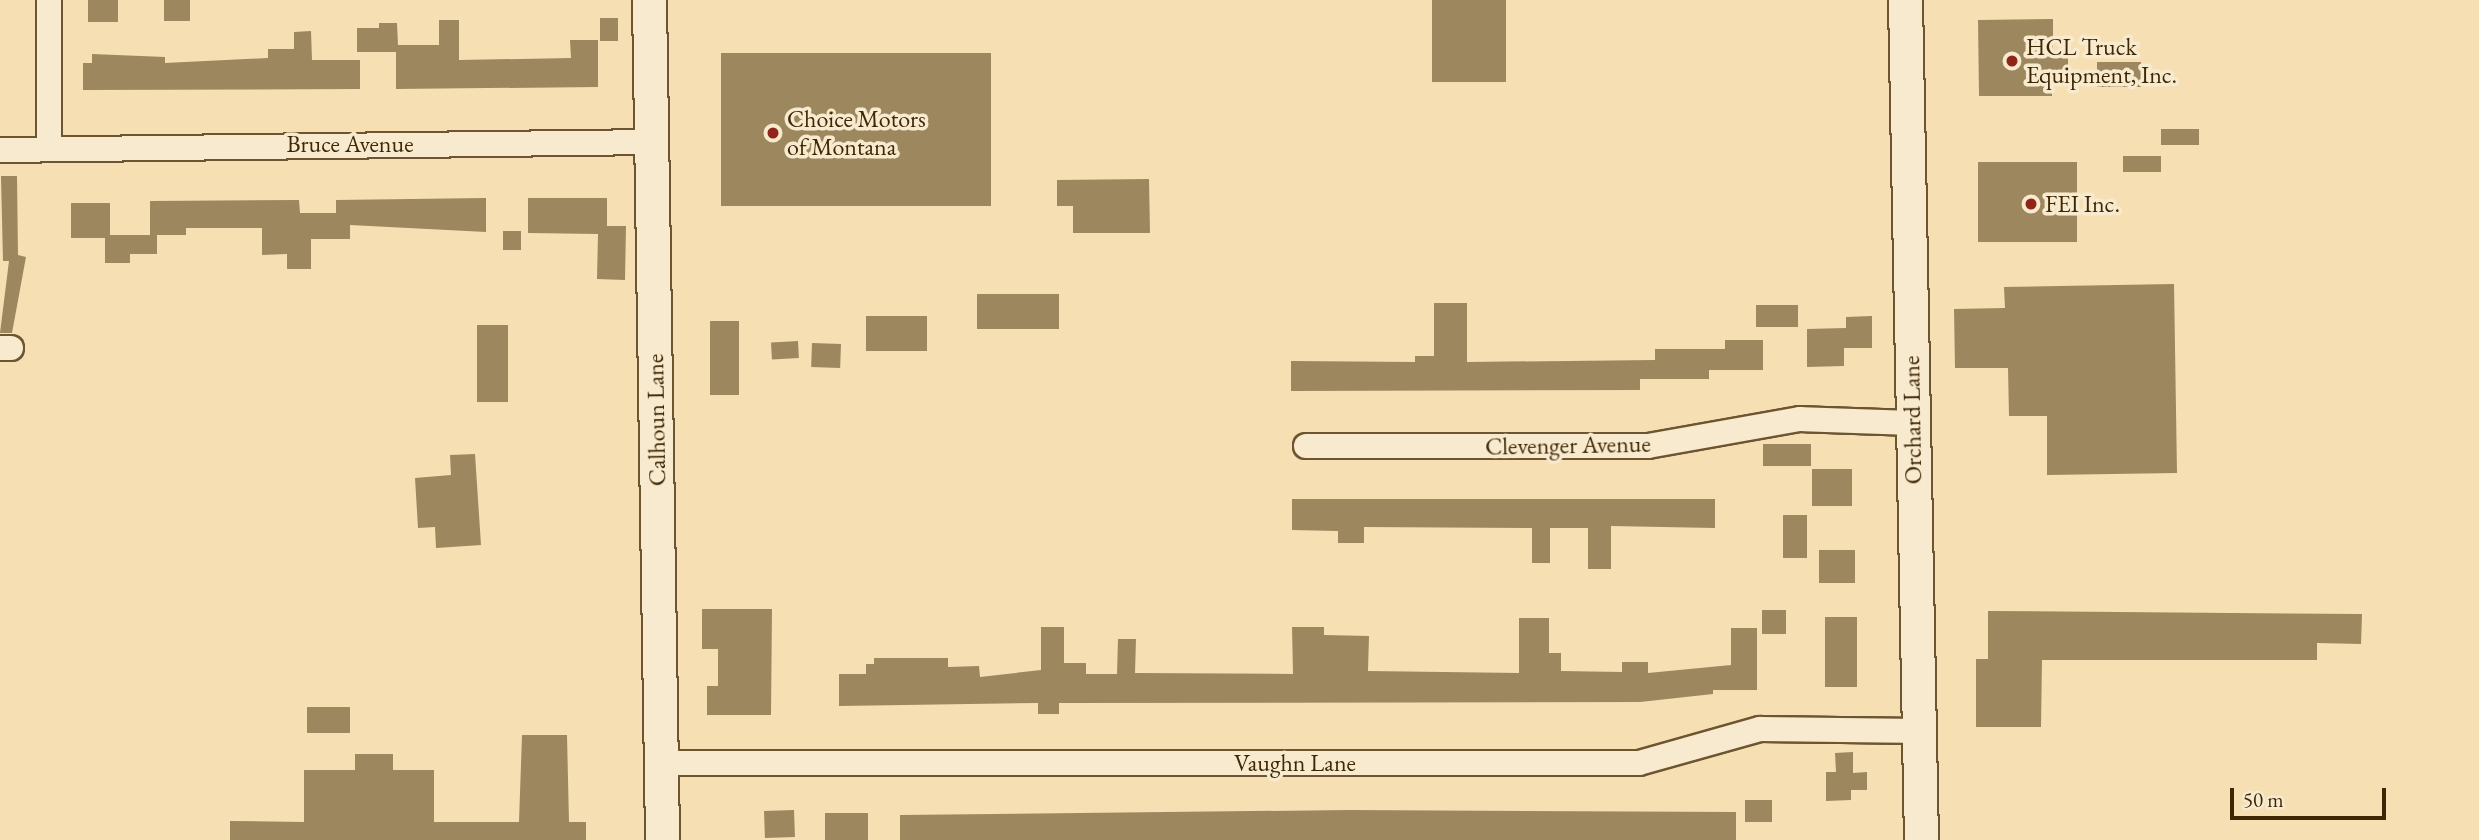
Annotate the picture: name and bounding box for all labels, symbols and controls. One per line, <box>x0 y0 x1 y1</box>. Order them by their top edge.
place label: HCL Truck Equipment, Inc. <box>2026 33 2177 89</box>
marker: HCL Truck Equipment, Inc. <box>2004 53 2020 69</box>
place label: Choice Motors of Montana <box>787 105 926 161</box>
marker: Choice Motors of Montana <box>765 125 781 141</box>
street label: Bruce Avenue <box>286 130 414 158</box>
place label: FEI Inc. <box>2045 190 2120 218</box>
marker: FEI Inc. <box>2023 196 2039 212</box>
street label: Calhoun Lane <box>640 354 672 486</box>
street label: Orchard Lane <box>1896 355 1928 485</box>
street label: Clevenger Avenue <box>1485 429 1651 461</box>
street label: Vaughn Lane <box>1234 749 1356 777</box>
scale bar <box>2234 774 2390 818</box>
text: 50 m <box>2243 786 2284 813</box>

